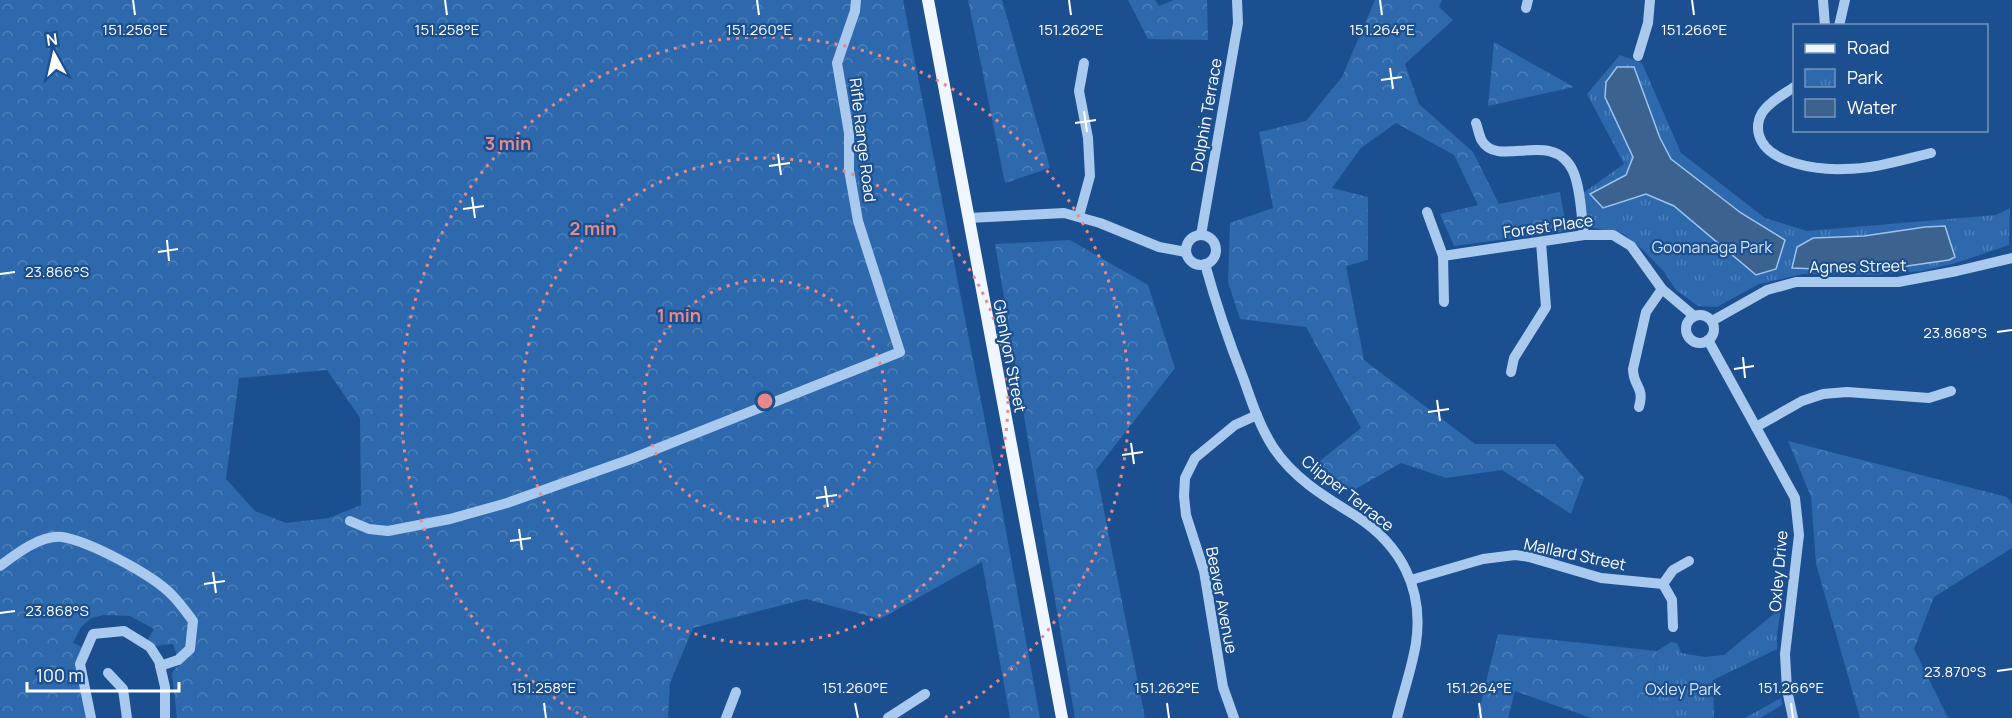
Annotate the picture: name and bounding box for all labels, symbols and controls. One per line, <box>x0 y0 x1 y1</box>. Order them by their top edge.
text: 151.256°E <box>102 19 168 40</box>
text: 151.258°E <box>415 19 479 40</box>
text: 151.260°E <box>726 19 792 40</box>
text: 151.262°E <box>1038 19 1104 40</box>
text: 151.264°E <box>1349 19 1415 40</box>
text: 151.266°E <box>1661 19 1727 40</box>
north arrow <box>24 24 84 84</box>
legend <box>1793 24 1988 132</box>
text: N <box>45 27 59 51</box>
text: Road <box>1847 35 1890 59</box>
street label: Dolphin Terrace <box>1185 56 1227 174</box>
text: Park <box>1847 65 1884 89</box>
street label: Rifle Range Road <box>844 77 882 203</box>
text: Water <box>1847 95 1897 119</box>
text: 3 min <box>485 131 531 155</box>
street label: Forest Place <box>1502 209 1594 243</box>
text: 2 min <box>570 216 616 240</box>
park label: Goonanaga Park <box>1652 236 1773 258</box>
street label: Agnes Street <box>1809 254 1907 278</box>
text: 23.866°S <box>25 261 89 282</box>
street label: Glenlyon Street <box>988 298 1032 414</box>
text: 1 min <box>657 303 701 327</box>
text: 23.868°S <box>1923 322 1987 343</box>
centre of rings <box>755 391 775 411</box>
street label: Clipper Terrace <box>1297 450 1399 536</box>
street label: Oxley Drive <box>1763 529 1793 613</box>
street label: Mallard Street <box>1522 532 1628 576</box>
street label: Beaver Avenue <box>1201 545 1243 655</box>
text: 23.868°S <box>25 600 89 621</box>
scale bar <box>27 655 178 693</box>
text: 23.870°S <box>1924 661 1986 682</box>
text: 100 m <box>36 663 84 687</box>
text: 151.258°E <box>512 677 576 698</box>
text: 151.260°E <box>822 677 888 698</box>
text: 151.262°E <box>1134 677 1200 698</box>
text: 151.264°E <box>1446 677 1512 698</box>
text: 151.266°E <box>1758 677 1824 698</box>
park label: Oxley Park <box>1645 678 1722 700</box>

